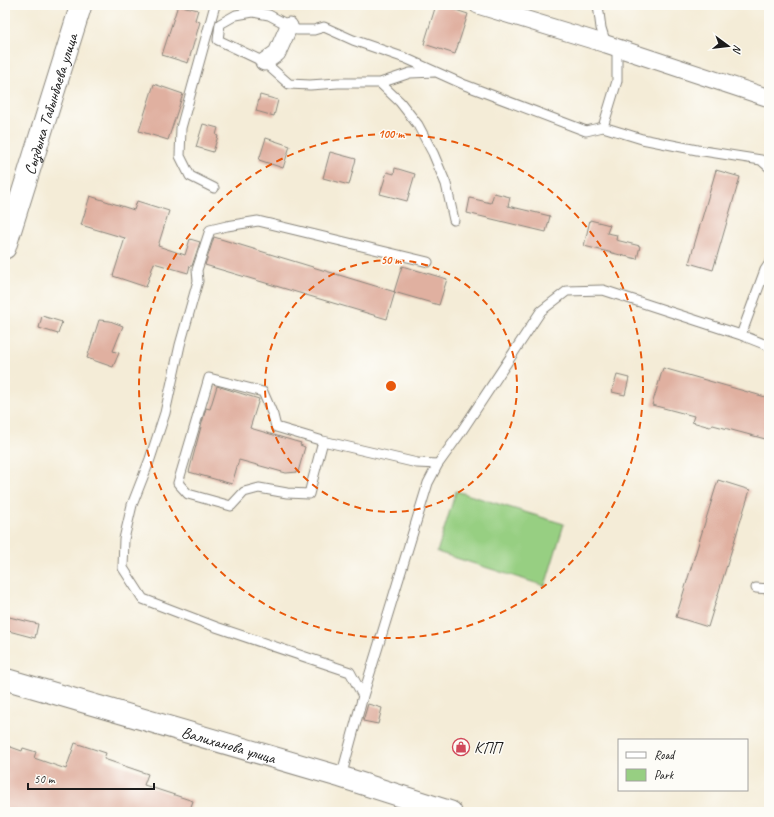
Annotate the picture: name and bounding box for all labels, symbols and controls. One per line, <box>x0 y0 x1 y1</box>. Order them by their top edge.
north arrow <box>708 26 748 66</box>
street label: Сыздыка Табынбаева улица <box>20 30 83 177</box>
text: N <box>729 43 745 56</box>
text: 100 m <box>378 126 405 142</box>
text: 50 m <box>381 252 402 268</box>
centre of rings <box>384 379 398 393</box>
street label: Валиханова улица <box>179 722 279 769</box>
shop icon: КПП <box>451 737 471 757</box>
place label: КПП <box>474 738 505 758</box>
legend <box>618 739 748 791</box>
text: Road <box>654 747 676 763</box>
scale bar <box>28 765 154 791</box>
text: Park <box>654 767 675 783</box>
text: 50 m <box>34 771 56 787</box>

